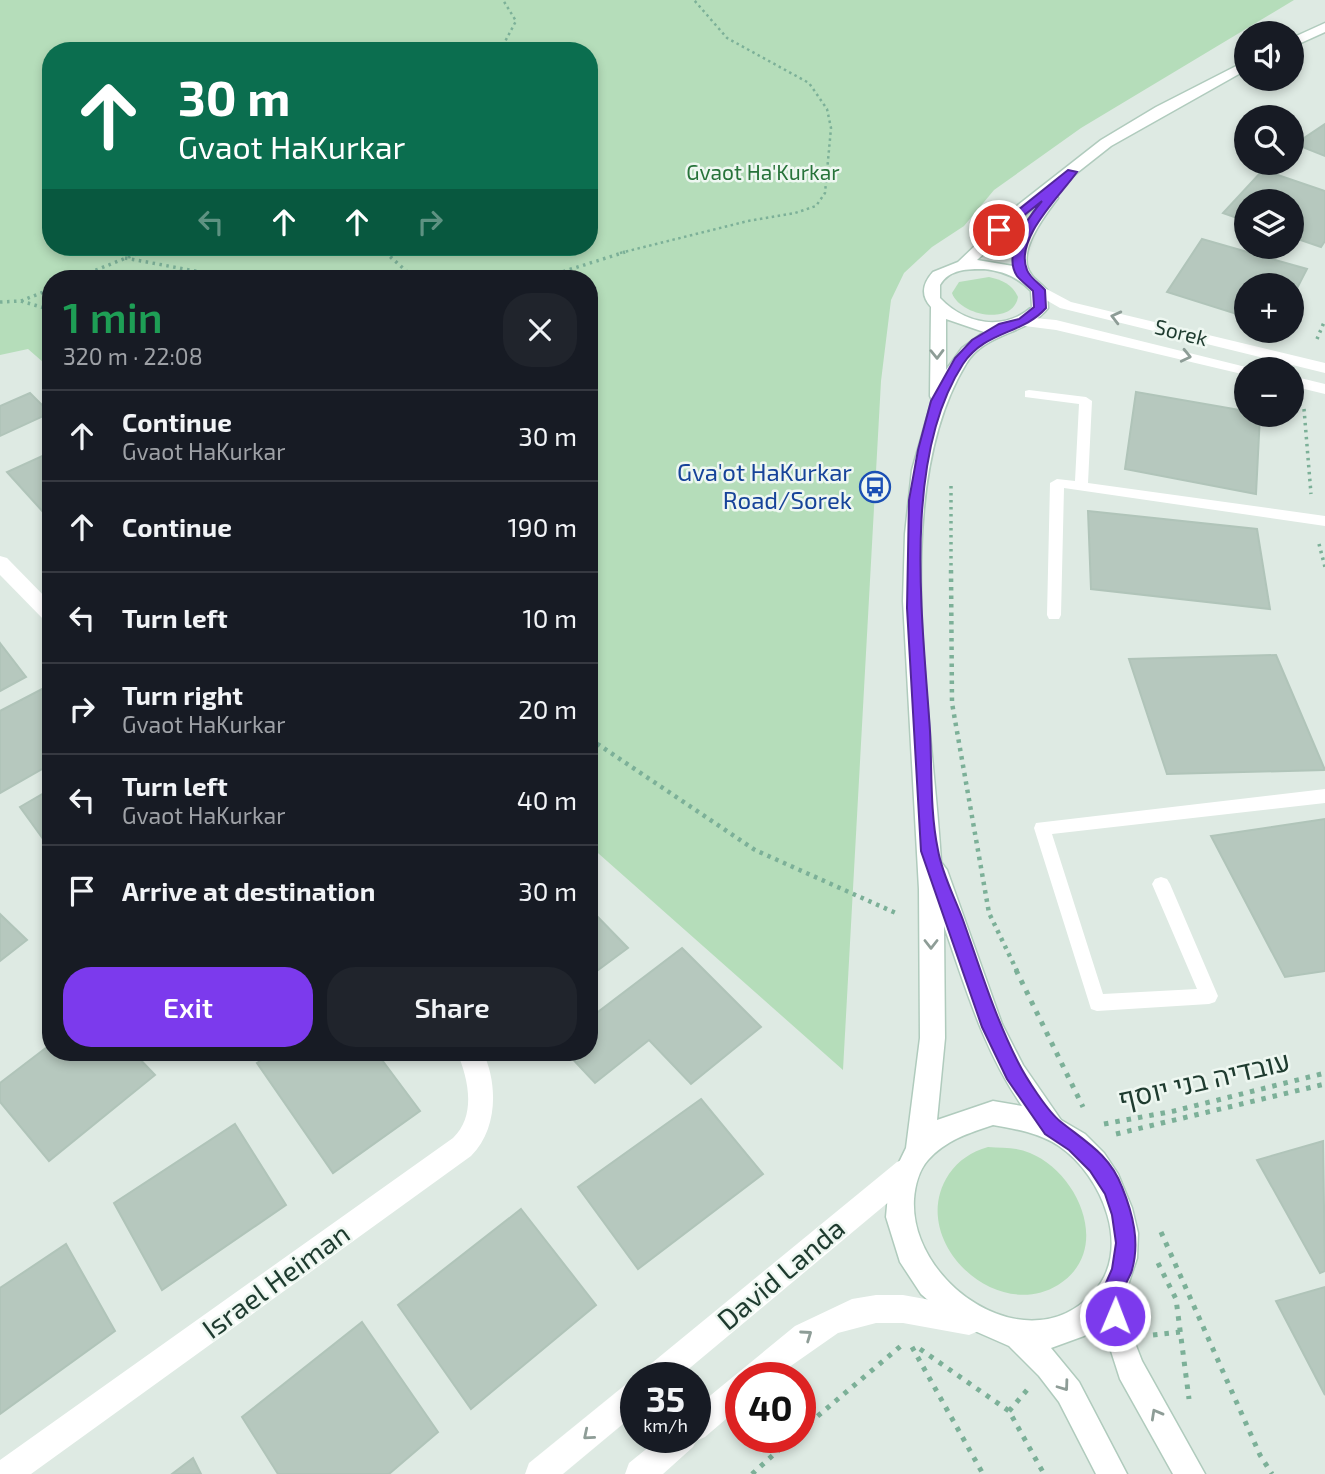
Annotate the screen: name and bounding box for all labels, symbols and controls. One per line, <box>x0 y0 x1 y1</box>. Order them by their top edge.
map controls <box>1234 21 1304 427</box>
button: sound <box>1234 21 1304 91</box>
text: 30 m <box>178 67 290 126</box>
icon: ahead <box>63 70 154 161</box>
button: search <box>1234 105 1304 175</box>
text: Gvaot HaKurkar <box>178 127 405 165</box>
park label: Gvaot Ha'Kurkar <box>686 159 840 184</box>
button: layers <box>1234 189 1304 259</box>
pin <box>969 200 1029 260</box>
icon: left <box>192 203 230 241</box>
icon: ahead <box>265 203 303 241</box>
icon: ahead <box>338 203 376 241</box>
icon: right <box>411 203 449 241</box>
icon: arrive <box>980 211 1018 249</box>
button: + <box>1234 273 1304 343</box>
text: 1 min <box>63 291 163 341</box>
button: close <box>503 293 577 367</box>
one-way arrow <box>1110 311 1122 325</box>
street label: Sorek <box>1152 313 1211 350</box>
text: 320 m · 22:08 <box>63 342 203 370</box>
one-way arrow <box>1180 347 1192 362</box>
one-way arrow <box>929 349 945 360</box>
button: − <box>1234 357 1304 427</box>
text: Continue <box>122 406 232 437</box>
icon: ahead <box>63 417 101 455</box>
text: 30 m <box>518 420 577 451</box>
text: Gvaot HaKurkar <box>122 437 285 465</box>
place label: Gva'ot HaKurkar Road/Sorek <box>677 457 852 514</box>
bus stop icon: Gva'ot HaKurkar Road/Sorek <box>858 470 892 504</box>
icon: ahead <box>63 508 101 546</box>
text: Continue <box>122 511 232 542</box>
text: 190 m <box>508 511 577 542</box>
icon: left <box>63 599 101 637</box>
text: Turn left <box>122 602 228 633</box>
text: 10 m <box>522 602 577 633</box>
text: Turn right <box>122 679 243 710</box>
icon: right <box>63 690 101 728</box>
text: 20 m <box>518 693 577 724</box>
text: Gvaot HaKurkar <box>122 710 285 738</box>
text: Turn left <box>122 770 228 801</box>
icon: left <box>63 781 101 819</box>
text: 40 m <box>517 784 577 815</box>
text: Gvaot HaKurkar <box>122 801 285 829</box>
icon: arrive <box>63 872 101 910</box>
text: Arrive at destination <box>122 875 375 906</box>
text: 30 m <box>518 875 577 906</box>
one-way arrow <box>923 939 939 949</box>
button: Exit <box>63 967 313 1047</box>
button: Share <box>327 967 577 1047</box>
street label: עובדיה בני יוסף <box>1114 1043 1293 1115</box>
street label: David Landa <box>710 1210 851 1336</box>
street label: Israel Heiman <box>195 1215 356 1345</box>
position arrow <box>1078 1279 1152 1353</box>
one-way arrow <box>799 1331 812 1343</box>
speed limit sign: 40 <box>725 1362 816 1453</box>
text: 35 <box>646 1377 685 1419</box>
one-way arrow <box>1055 1378 1068 1391</box>
one-way arrow <box>1151 1409 1164 1422</box>
text: km/h <box>643 1414 688 1436</box>
one-way arrow <box>583 1426 595 1439</box>

